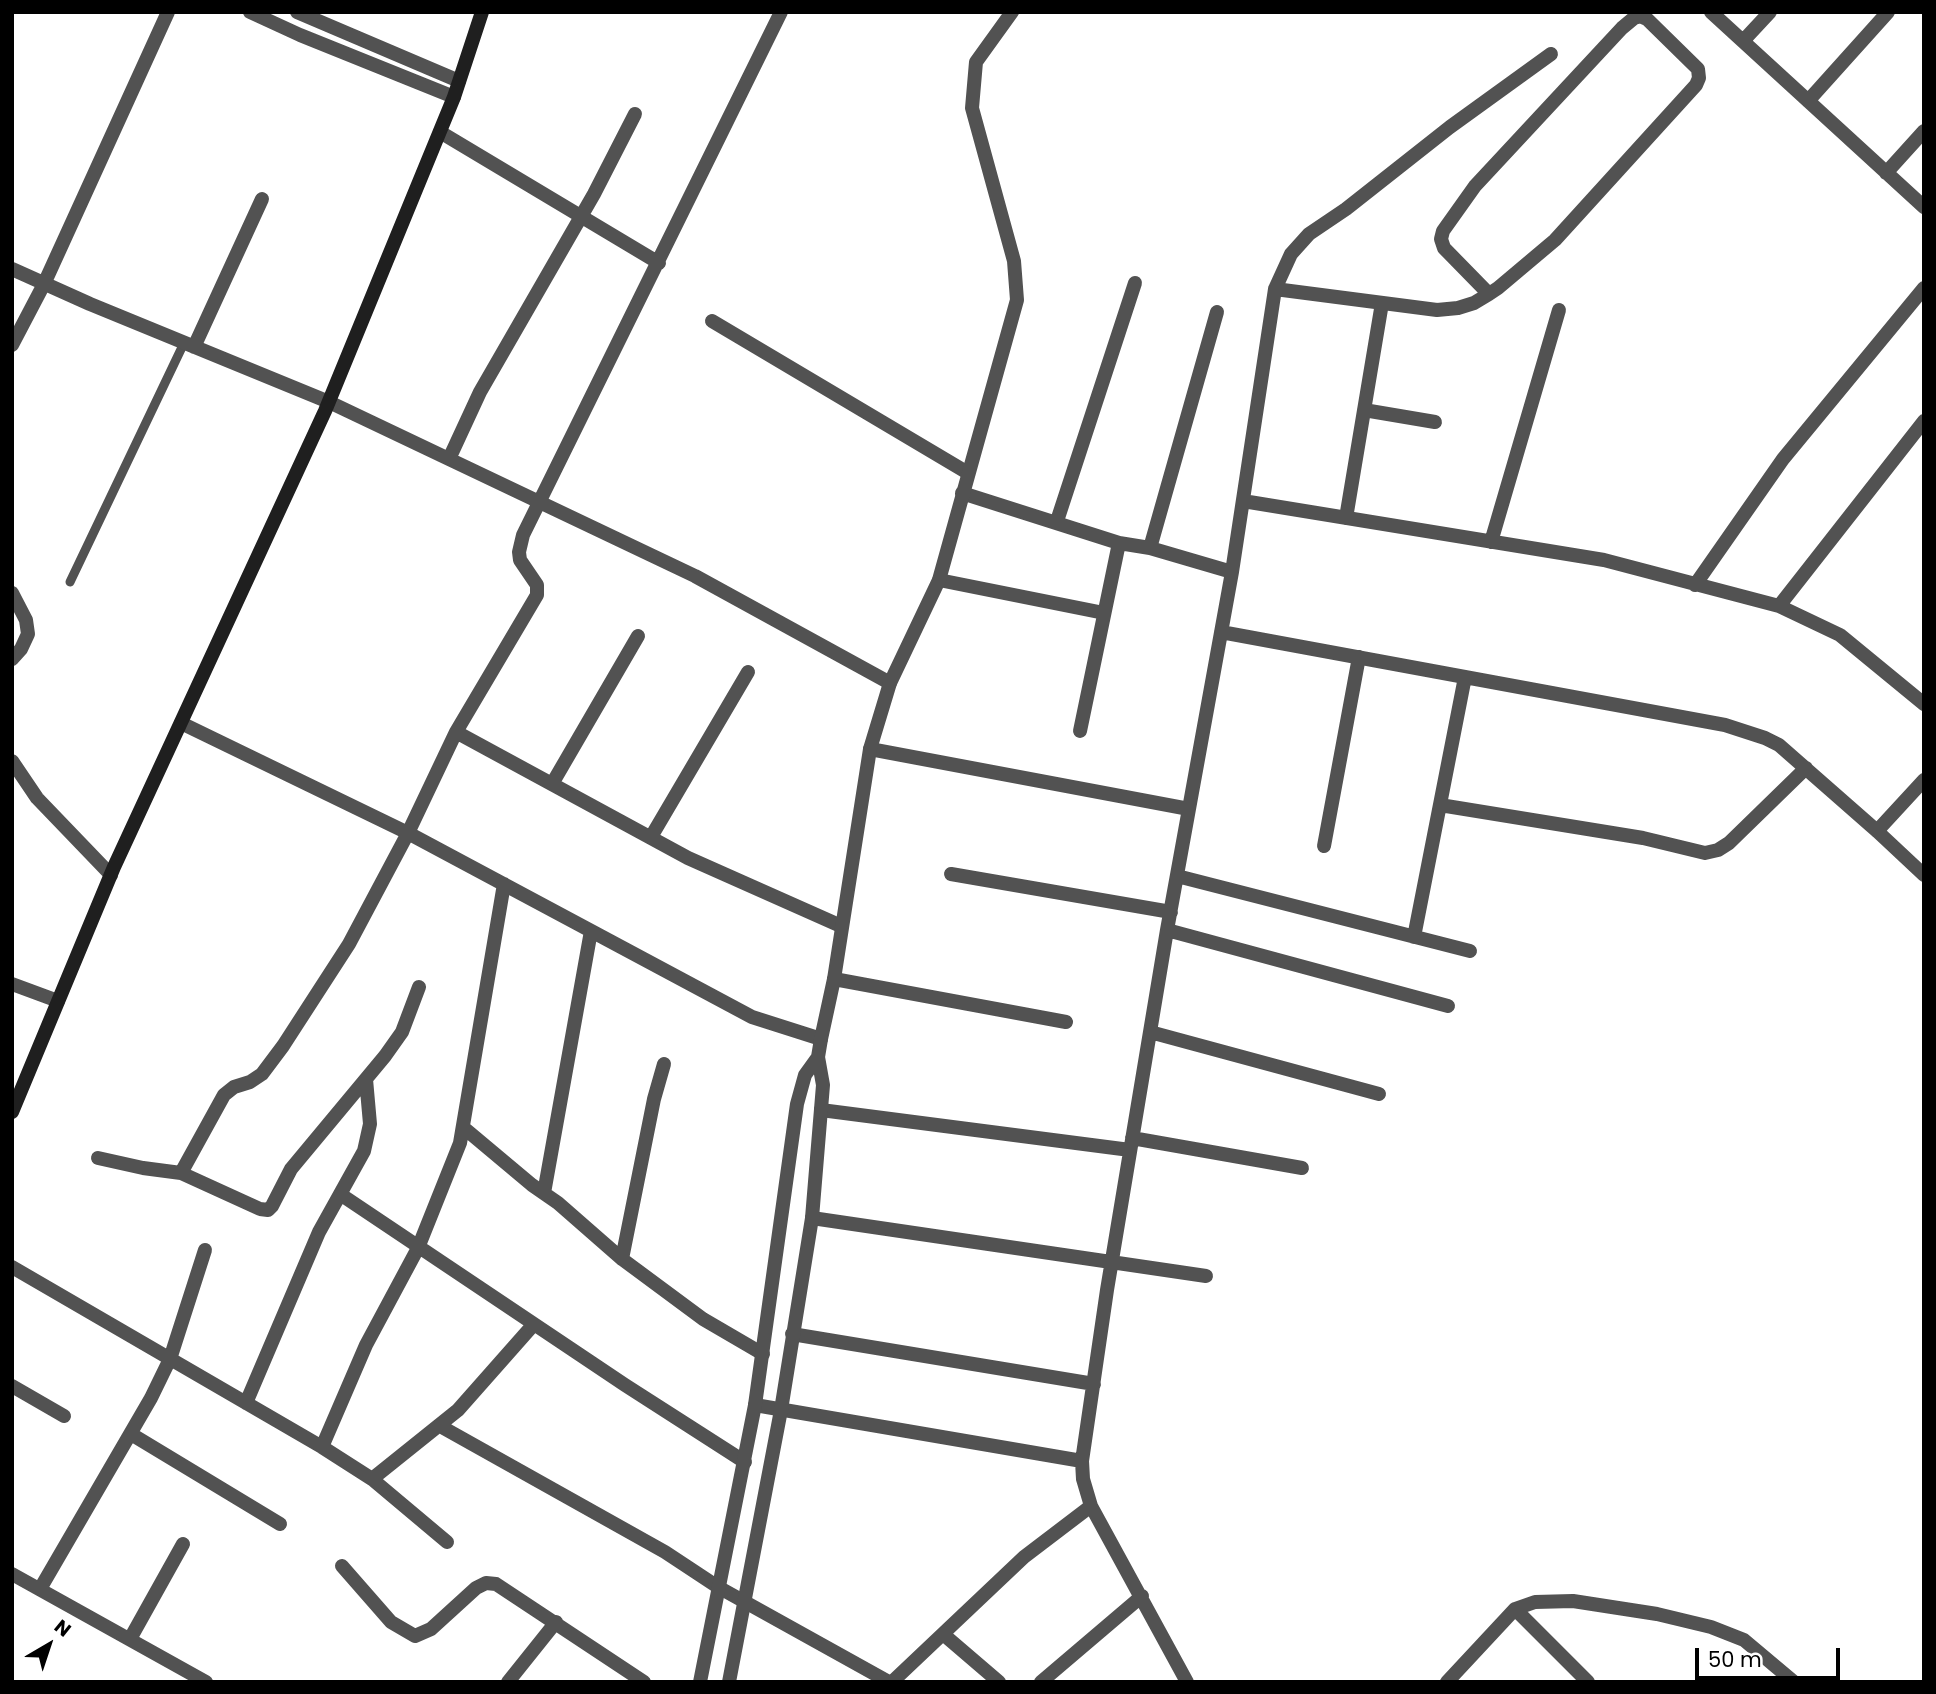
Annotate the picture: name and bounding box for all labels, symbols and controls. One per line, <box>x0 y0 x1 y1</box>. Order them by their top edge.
north arrow <box>14 1610 84 1680</box>
text: N <box>48 1613 77 1643</box>
scale bar <box>1698 1634 1843 1678</box>
text: 50 m <box>1708 1645 1762 1674</box>

